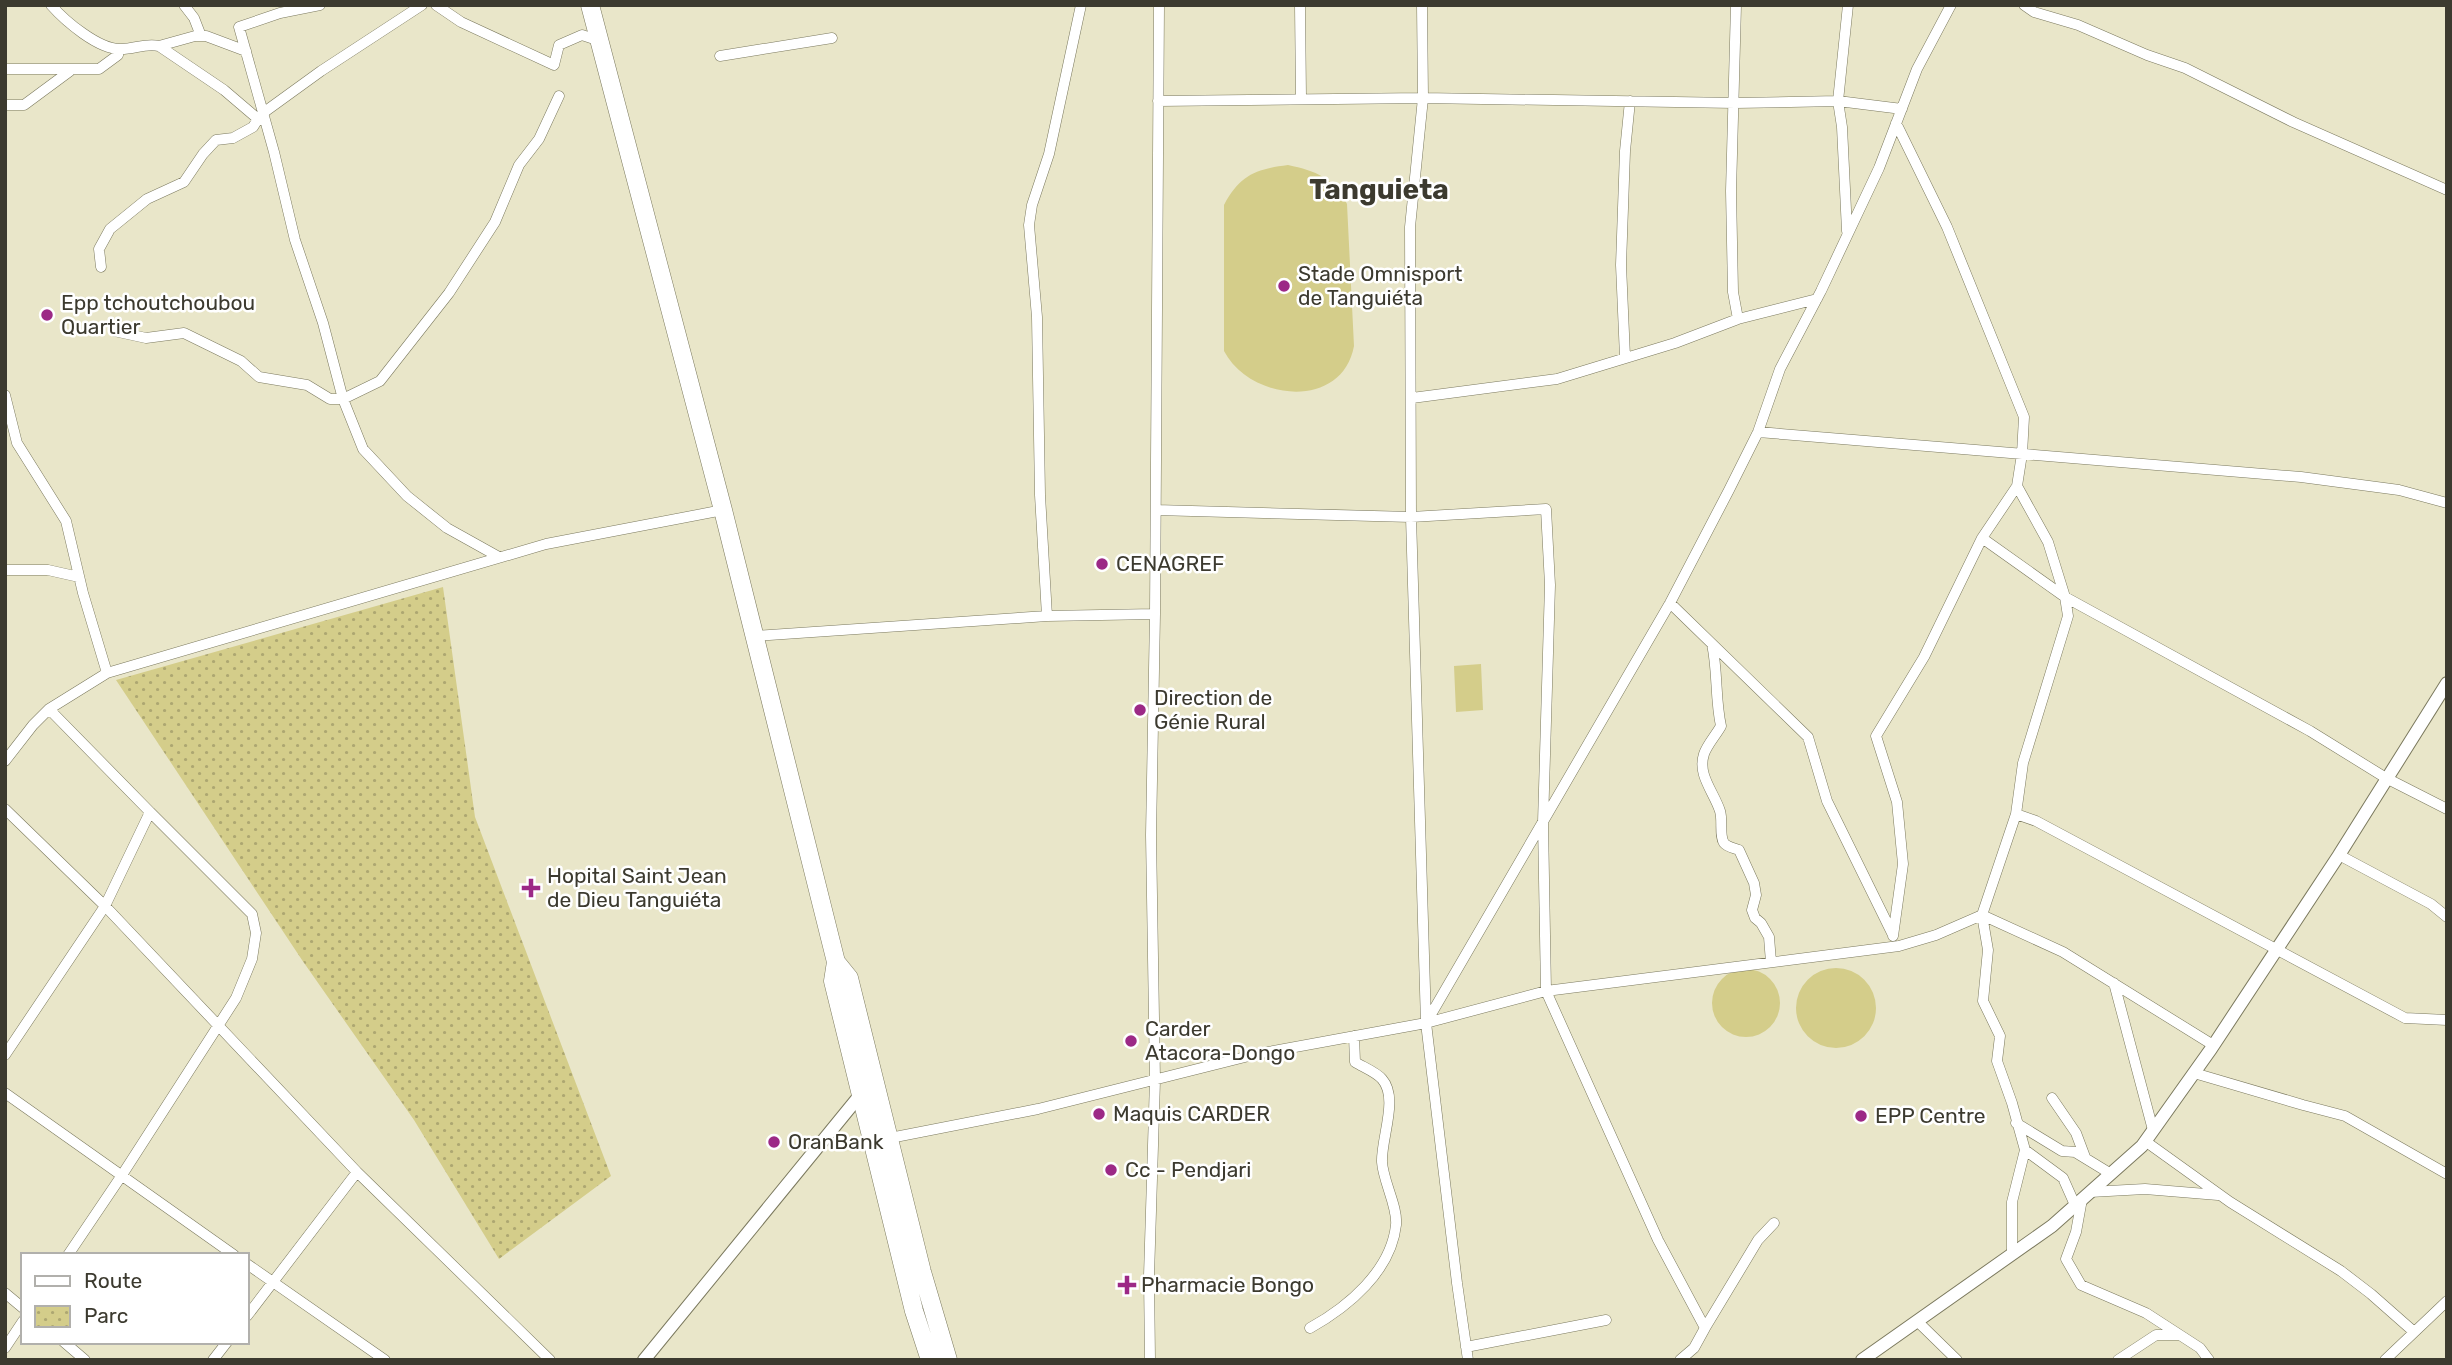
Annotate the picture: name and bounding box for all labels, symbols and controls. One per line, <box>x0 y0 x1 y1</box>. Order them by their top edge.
district label: Tanguieta <box>1309 173 1449 206</box>
place label: Stade Omnisport de Tanguiéta <box>1298 261 1462 310</box>
marker: Stade Omnisport de Tanguiéta <box>1276 278 1292 294</box>
place label: Epp tchoutchoubou Quartier <box>61 290 255 339</box>
marker: Epp tchoutchoubou Quartier <box>39 307 55 323</box>
place label: CENAGREF <box>1116 551 1224 576</box>
marker: CENAGREF <box>1094 556 1110 572</box>
place label: Direction de Génie Rural <box>1154 685 1272 734</box>
marker: Direction de Génie Rural <box>1132 702 1148 718</box>
place label: Hopital Saint Jean de Dieu Tanguiéta <box>547 863 727 912</box>
marker: Hopital Saint Jean de Dieu Tanguiéta <box>521 878 541 898</box>
place label: Carder Atacora-Dongo <box>1145 1016 1295 1065</box>
marker: Carder Atacora-Dongo <box>1123 1033 1139 1049</box>
place label: Maquis CARDER <box>1113 1101 1270 1126</box>
place label: EPP Centre <box>1875 1103 1985 1128</box>
marker: Maquis CARDER <box>1091 1106 1107 1122</box>
marker: EPP Centre <box>1853 1108 1869 1124</box>
place label: OranBank <box>788 1129 884 1154</box>
marker: OranBank <box>766 1134 782 1150</box>
place label: Cc - Pendjari <box>1125 1157 1251 1182</box>
marker: Cc - Pendjari <box>1103 1162 1119 1178</box>
legend <box>21 1253 248 1344</box>
text: Route <box>84 1268 142 1293</box>
place label: Pharmacie Bongo <box>1141 1272 1314 1297</box>
marker: Pharmacie Bongo <box>1119 1277 1135 1293</box>
text: Parc <box>84 1303 128 1328</box>

